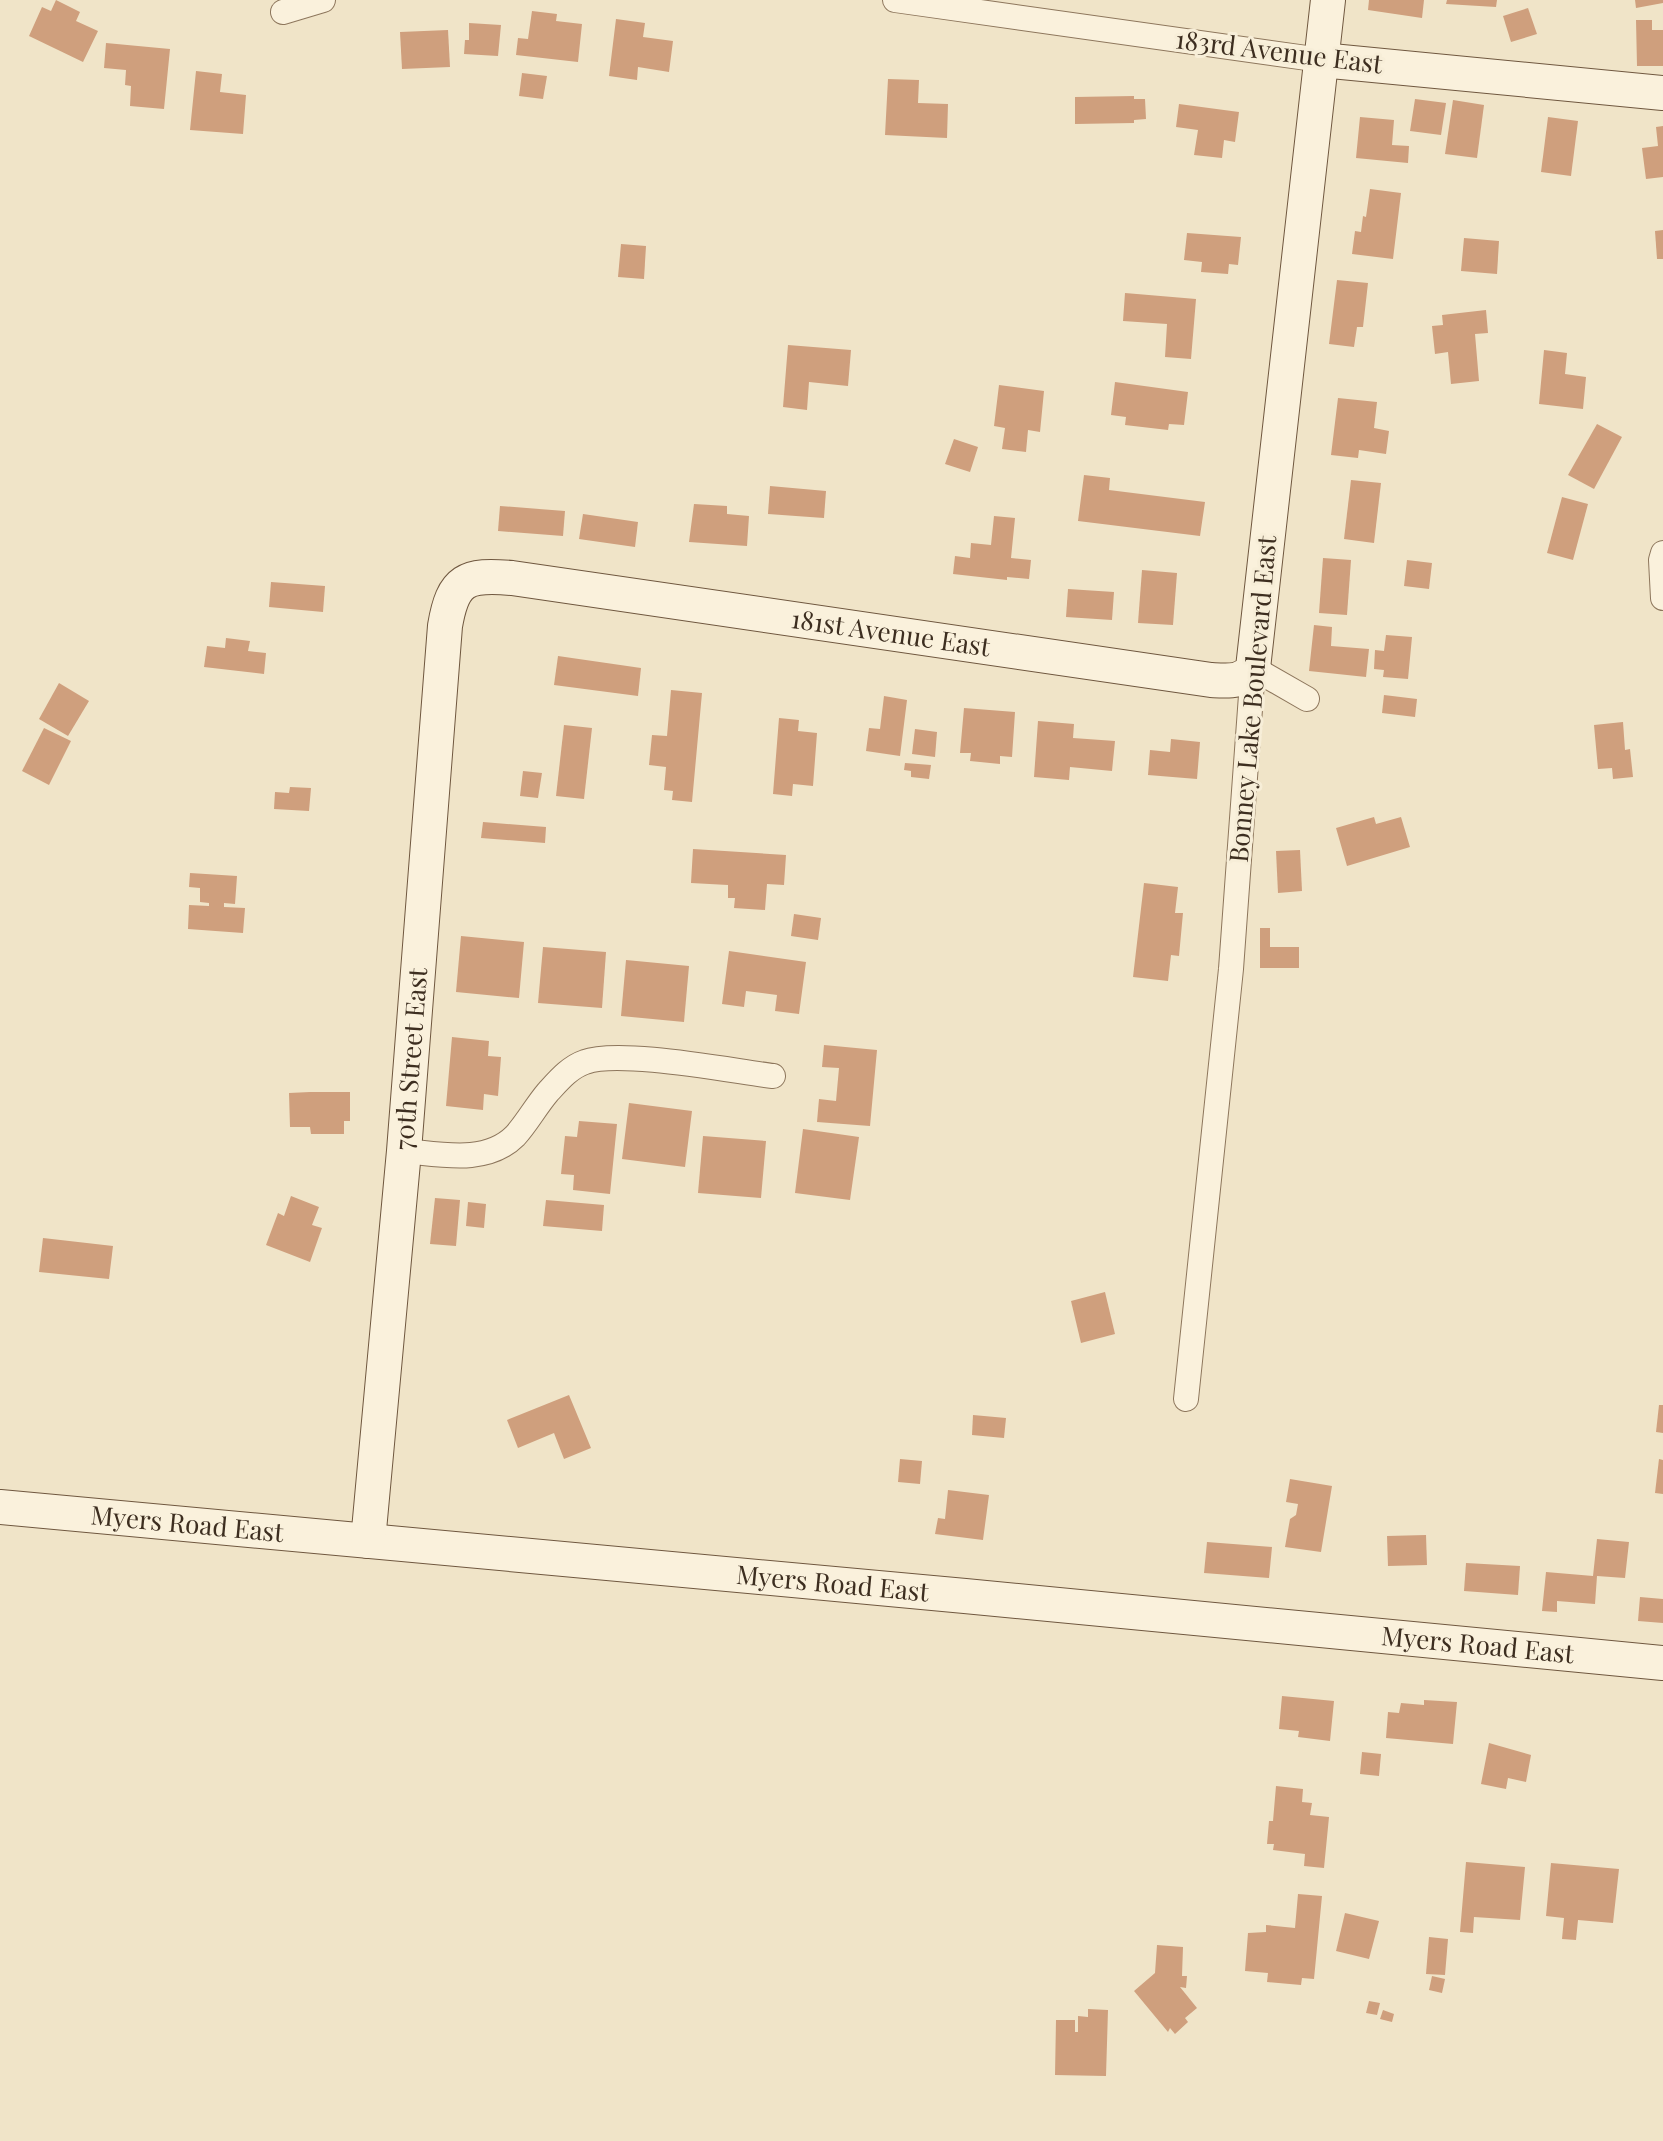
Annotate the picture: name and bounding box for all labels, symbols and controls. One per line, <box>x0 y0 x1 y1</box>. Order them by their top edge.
street label: 183rd Avenue East <box>1174 20 1385 81</box>
street label: Bonney Lake Boulevard East <box>1220 533 1283 864</box>
street label: 181st Avenue East <box>789 600 993 664</box>
street label: 70th Street East <box>385 966 434 1151</box>
street label: Myers Road East <box>89 1496 286 1549</box>
street label: Myers Road East <box>735 1556 931 1609</box>
street label: Myers Road East <box>1380 1617 1576 1670</box>

